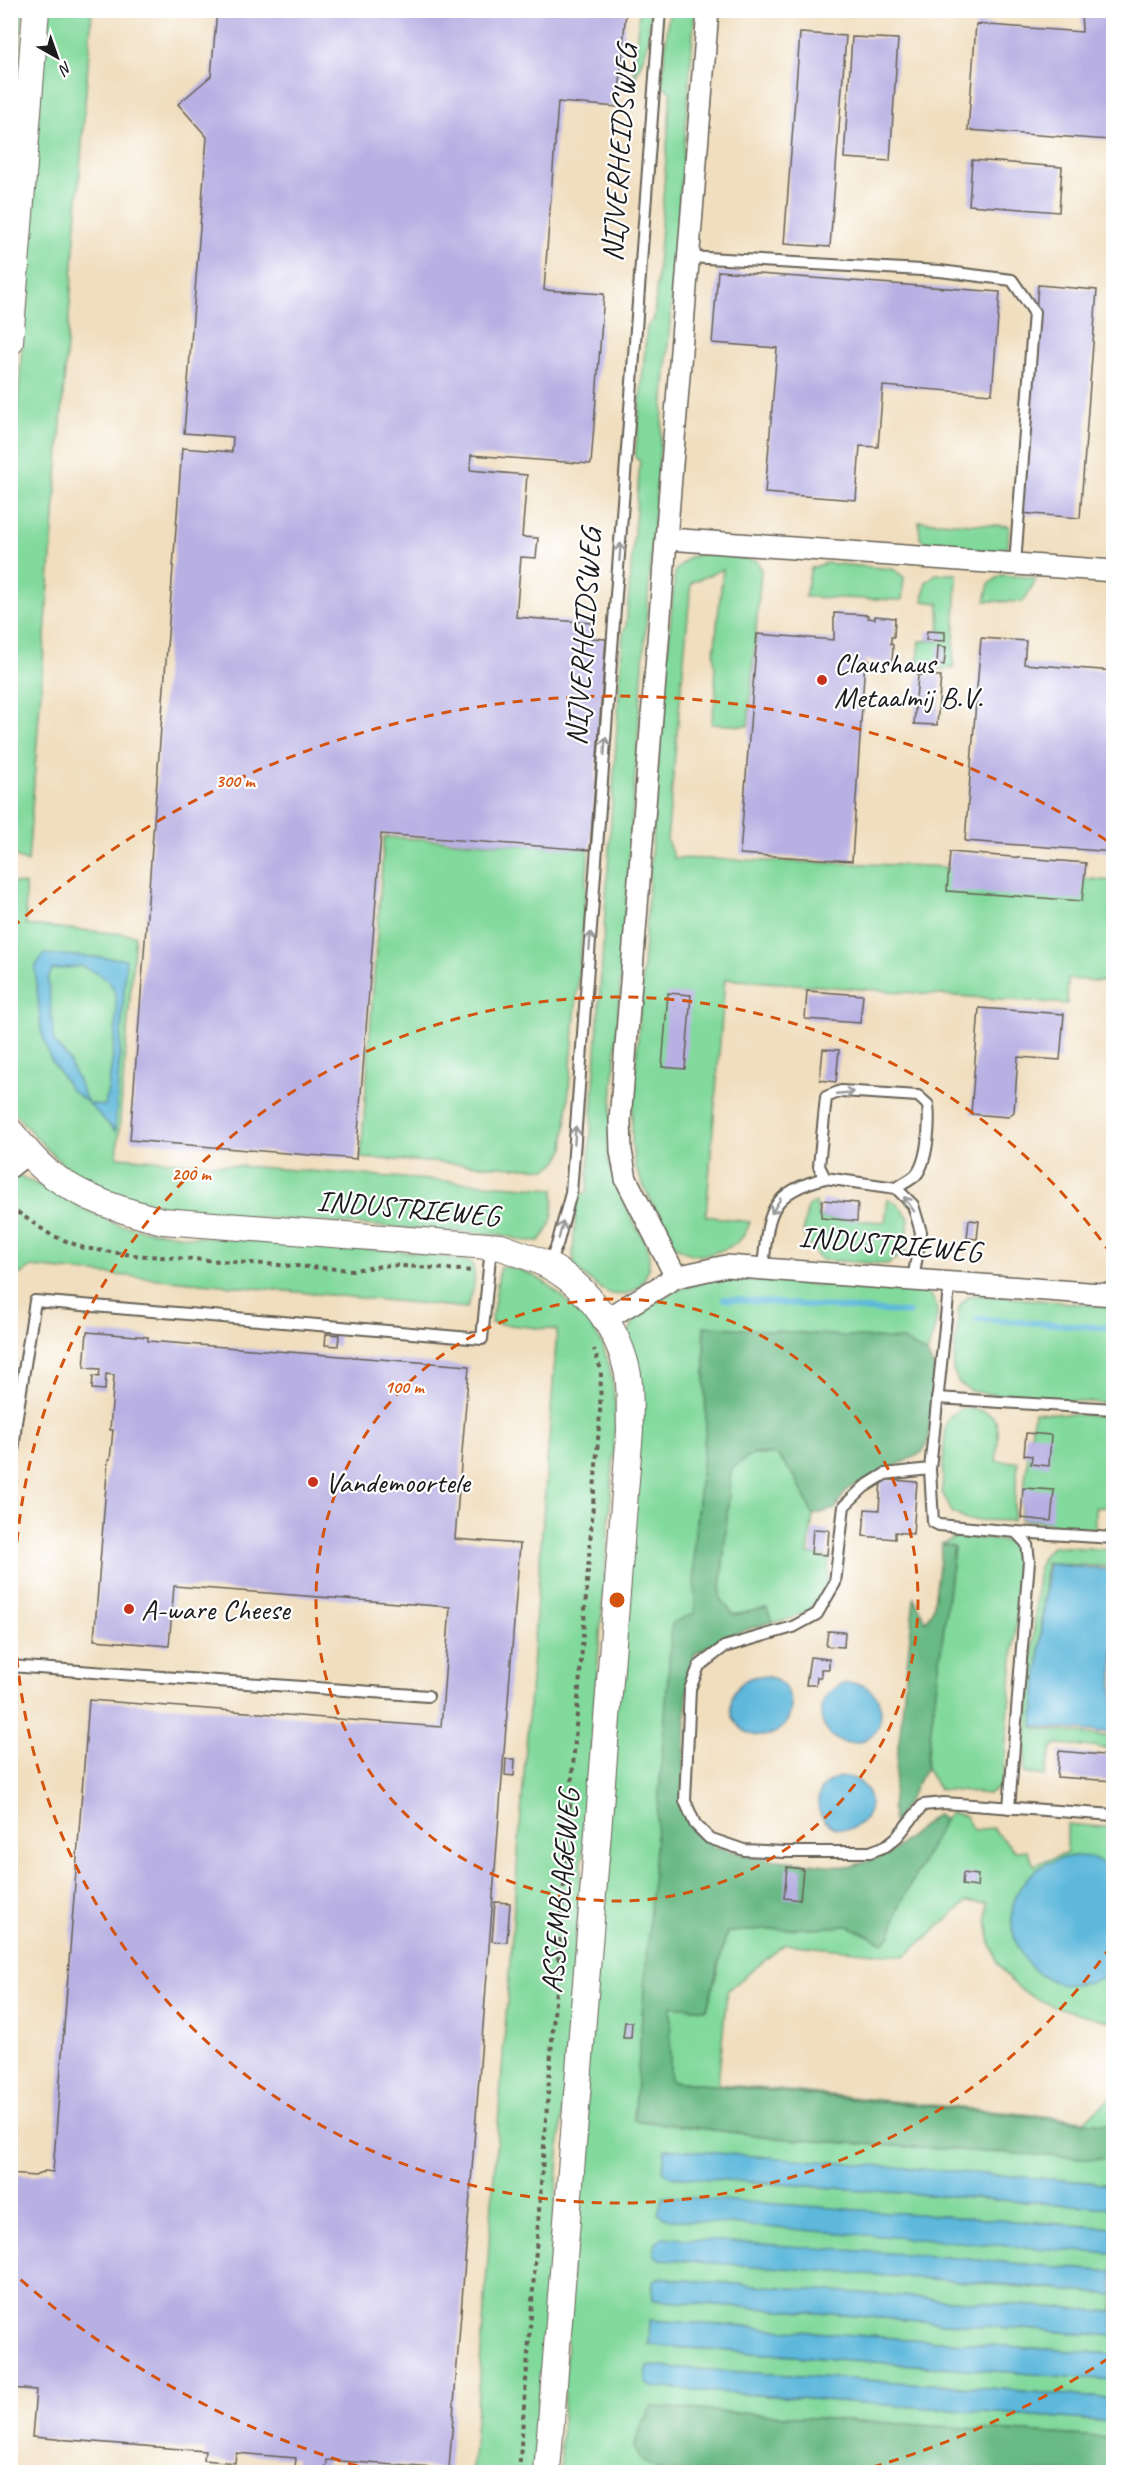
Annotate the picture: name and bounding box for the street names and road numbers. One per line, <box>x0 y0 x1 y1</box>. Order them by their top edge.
street label: NIJVERHEIDSWEG <box>592 39 646 263</box>
street label: NIJVERHEIDSWEG <box>556 523 610 747</box>
street label: INDUSTRIEWEG <box>315 1181 504 1235</box>
street label: INDUSTRIEWEG <box>797 1217 986 1271</box>
street label: ASSEMBLAGEWEG <box>532 1784 588 1995</box>

